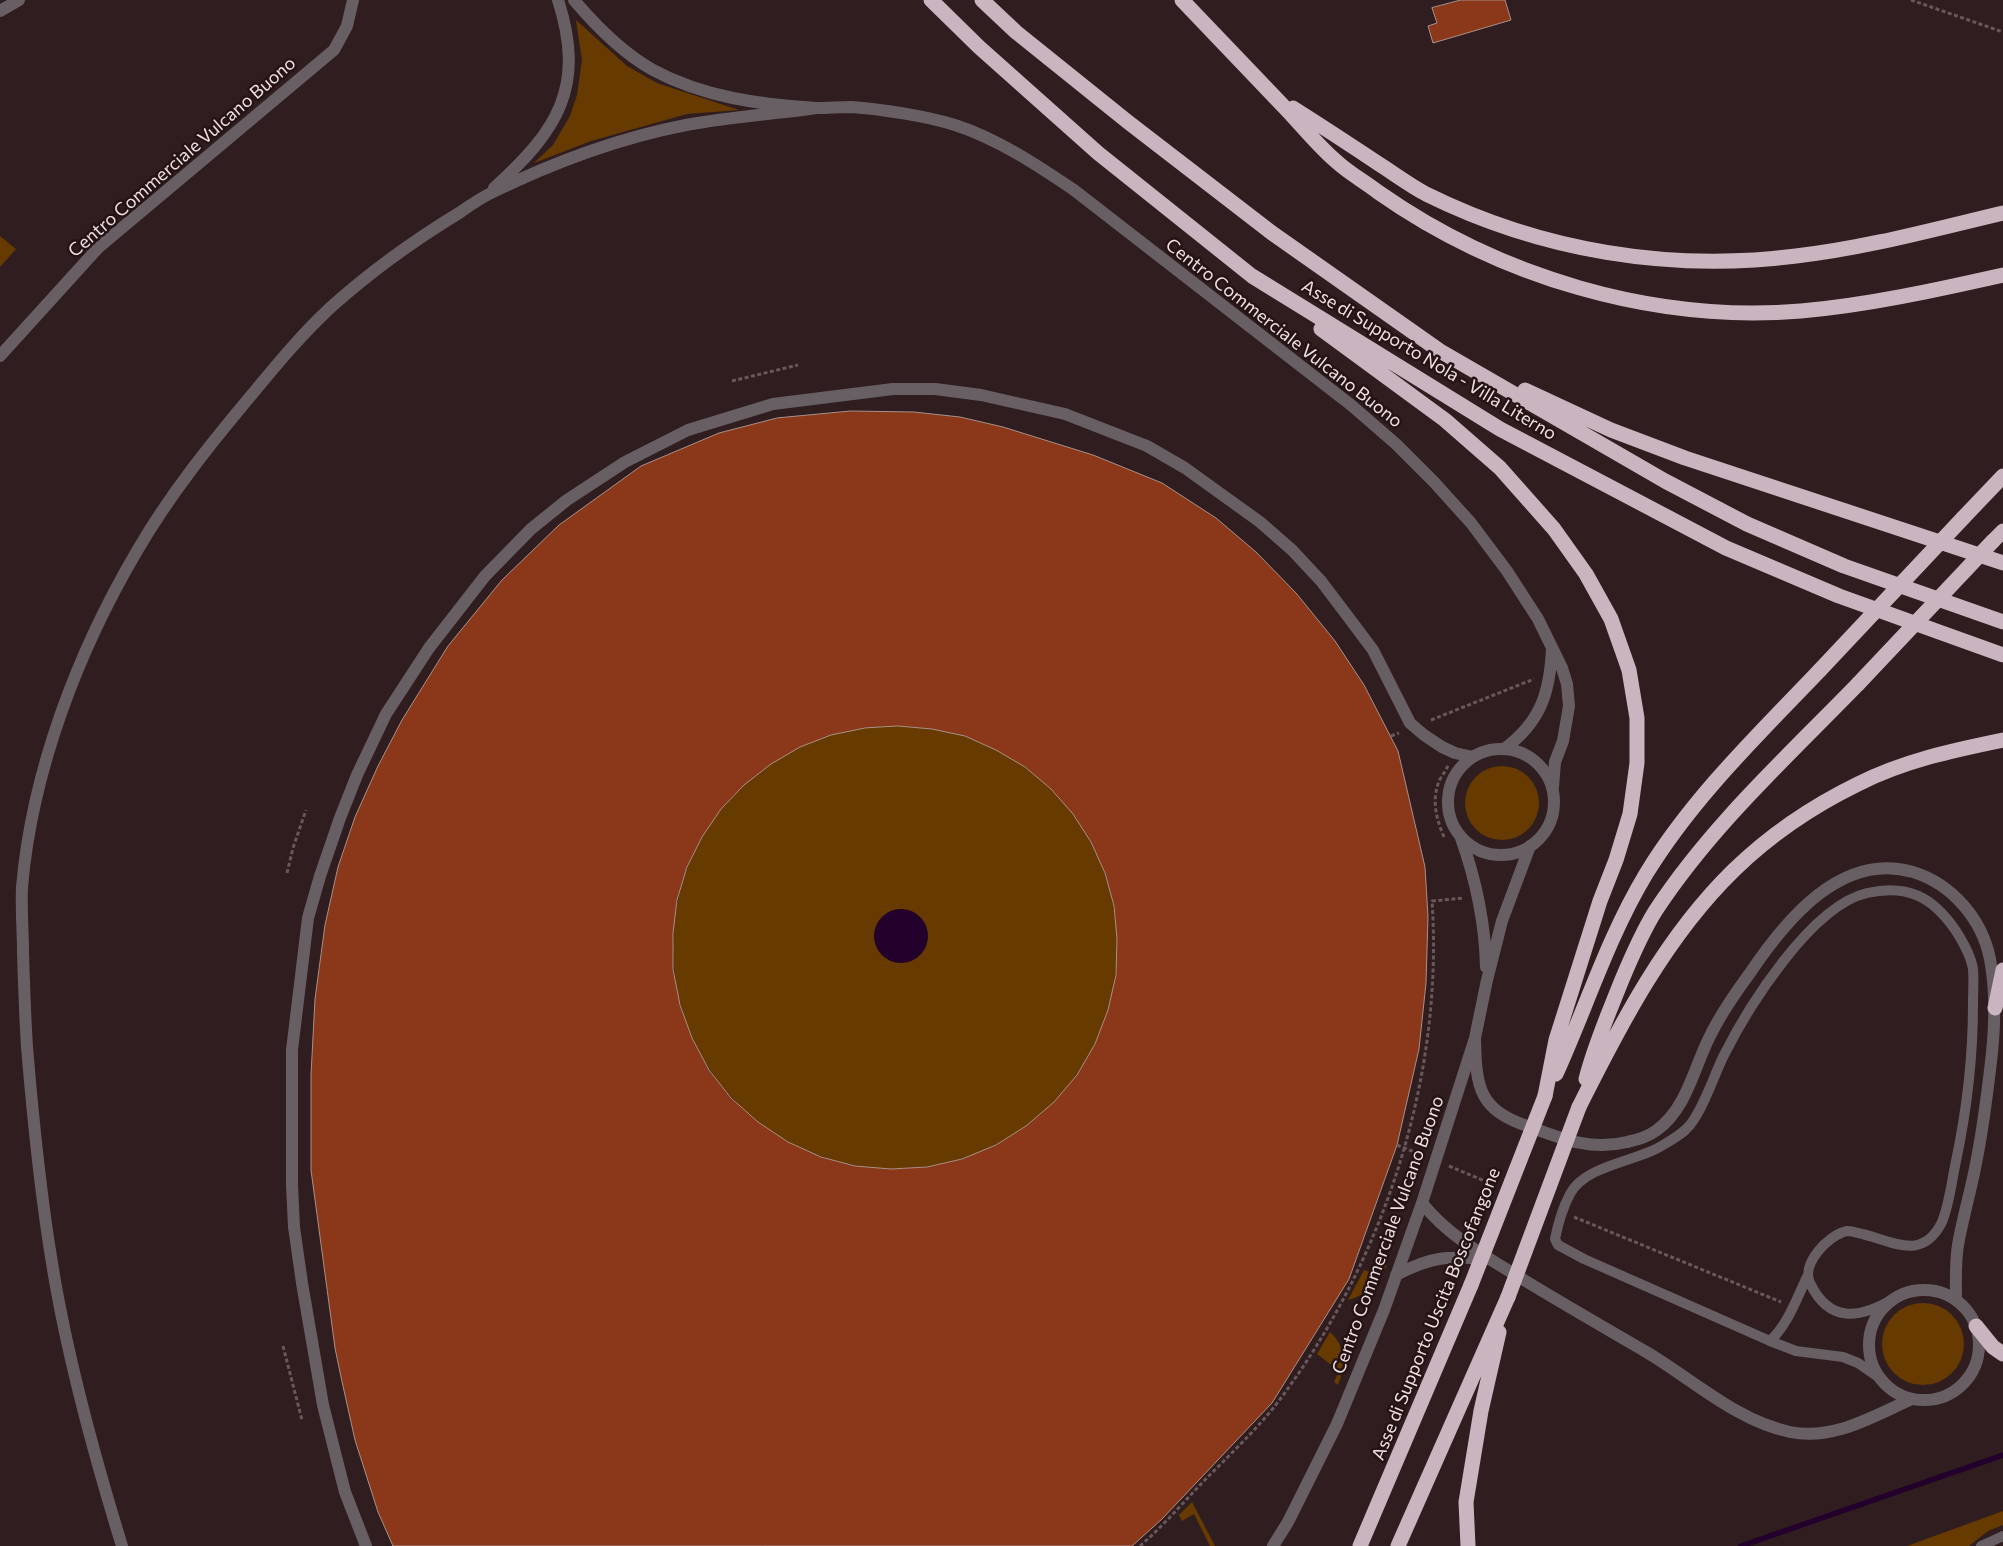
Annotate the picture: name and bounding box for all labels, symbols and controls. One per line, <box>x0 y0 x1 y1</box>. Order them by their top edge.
street label: Centro Commerciale Vulcano Buono <box>64 52 300 262</box>
street label: Centro Commerciale Vulcano Buono <box>1161 234 1407 432</box>
street label: Asse di Supporto Nola - Villa Literno <box>1298 275 1560 445</box>
street label: Centro Commerciale Vulcano Buono <box>1328 1093 1448 1377</box>
street label: Asse di Supporto Uscita Boscofangone <box>1367 1165 1505 1463</box>

